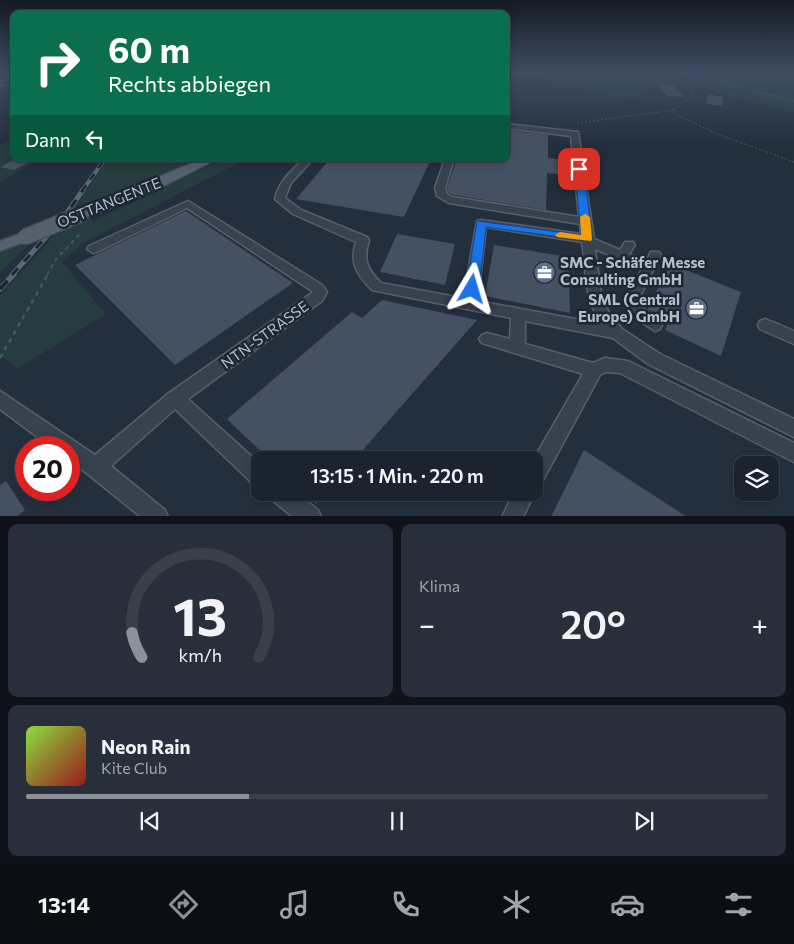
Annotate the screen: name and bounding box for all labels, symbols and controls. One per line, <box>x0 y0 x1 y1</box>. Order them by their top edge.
text: 60 m <box>108 27 190 70</box>
icon: right <box>25 30 90 95</box>
text: Rechts abbiegen <box>108 70 271 97</box>
icon: left <box>81 125 109 153</box>
text: Dann <box>25 128 71 151</box>
pin <box>558 148 600 190</box>
icon: arrive <box>565 155 593 183</box>
street label: OSTTANGENTE <box>54 173 163 231</box>
place label: SMC - Schäfer Messe Consulting GmbH <box>560 253 705 288</box>
office icon: SMC - Schäfer Messe Consulting GmbH <box>532 260 556 284</box>
position arrow <box>445 262 497 314</box>
place label: SML (Central Europe) GmbH <box>578 290 680 325</box>
street label: NTN-STRASSE <box>217 296 312 372</box>
office icon: SML (Central Europe) GmbH <box>684 297 708 321</box>
speed limit sign: 20 <box>15 436 80 501</box>
map controls <box>734 456 779 501</box>
button: layers <box>734 456 779 501</box>
text: 13:15 · 1 Min. · 220 m <box>310 464 484 487</box>
text: Klima <box>419 576 460 595</box>
text: 13 <box>174 583 227 647</box>
text: 20° <box>561 600 626 647</box>
text: − <box>419 607 435 641</box>
text: + <box>752 607 768 641</box>
text: km/h <box>179 644 222 666</box>
text: Neon Rain <box>101 735 191 758</box>
text: Kite Club <box>101 758 167 777</box>
icon: previous <box>136 807 164 835</box>
icon: pause <box>383 807 411 835</box>
icon: next <box>630 807 658 835</box>
icon: directions <box>166 887 201 922</box>
icon: music <box>277 887 312 922</box>
icon: phone <box>388 887 423 922</box>
icon: climate <box>499 887 534 922</box>
icon: car <box>610 887 645 922</box>
icon: filters <box>721 887 756 922</box>
text: 13:14 <box>38 891 90 918</box>

